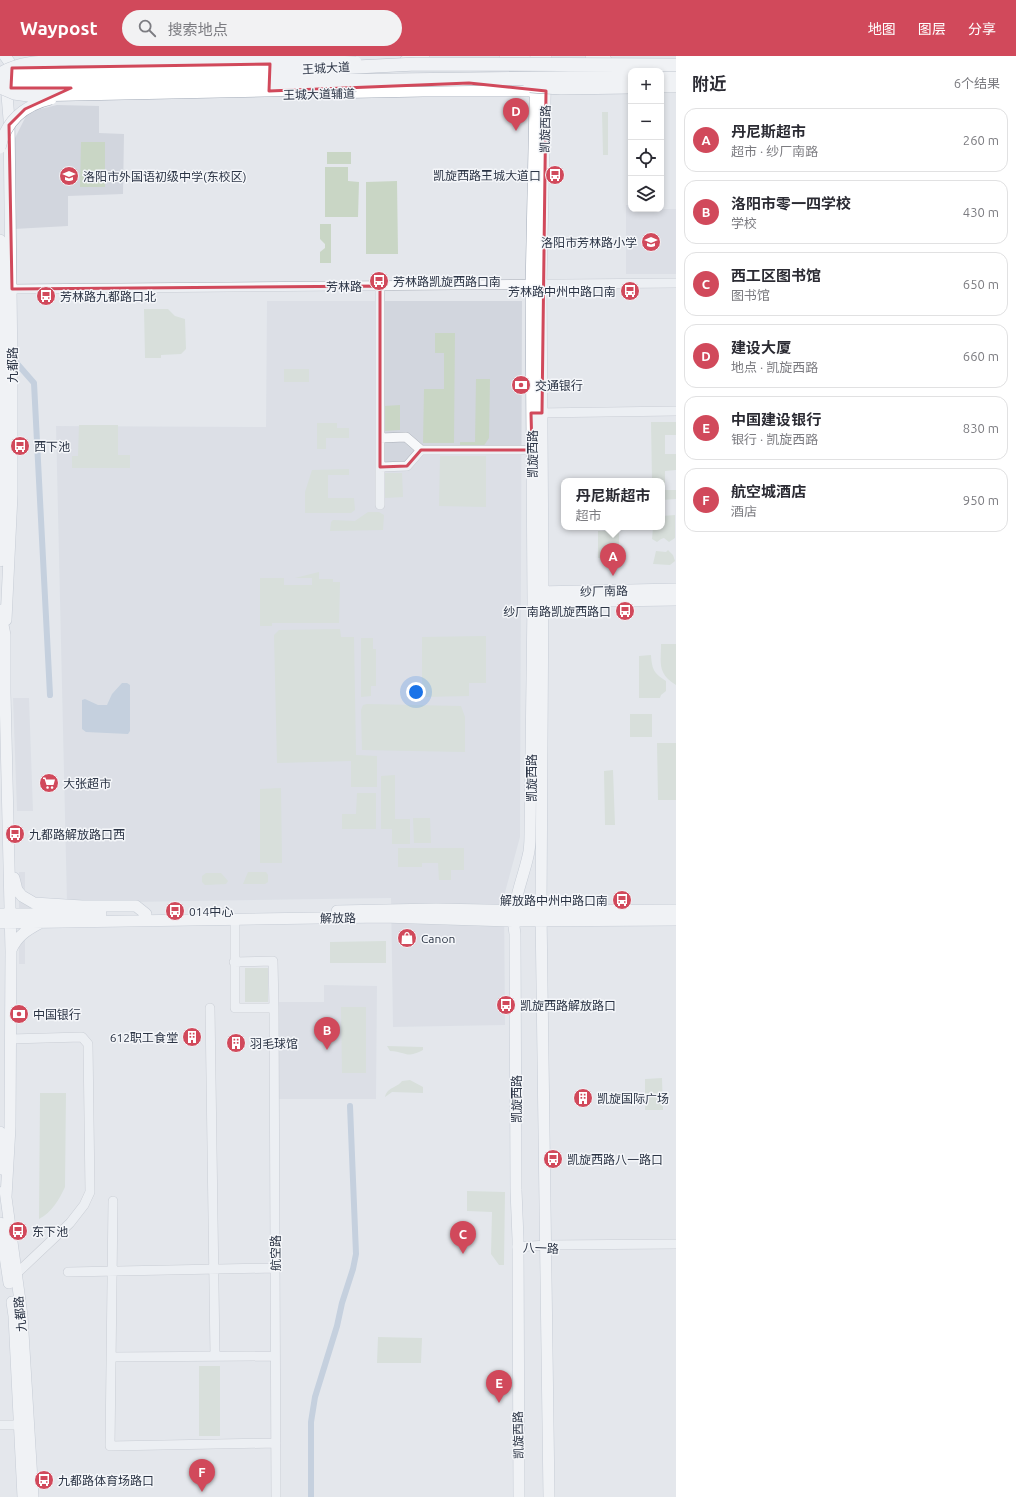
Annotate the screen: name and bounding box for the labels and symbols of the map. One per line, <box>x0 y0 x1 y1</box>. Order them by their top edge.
street label: 王城大道 <box>302 60 350 76</box>
street label: 王城大道辅道 <box>283 87 355 101</box>
pin: D <box>503 98 529 131</box>
street label: 凯旋西路 <box>538 105 552 153</box>
bus stop icon: 凯旋西路王城大道口 <box>544 164 566 186</box>
school or university icon: 洛阳市外国语初级中学(东校区) <box>58 165 80 187</box>
place label: 凯旋西路王城大道口 <box>433 169 541 182</box>
place label: 洛阳市外国语初级中学(东校区) <box>83 170 247 184</box>
school or university icon: 洛阳市芳林路小学 <box>640 231 662 253</box>
place label: 洛阳市芳林路小学 <box>541 236 637 249</box>
bus stop icon: 芳林路凯旋西路口南 <box>368 270 390 292</box>
place label: 芳林路凯旋西路口南 <box>393 275 501 288</box>
street label: 芳林路 <box>326 280 362 293</box>
bus stop icon: 芳林路中州中路口南 <box>619 280 641 302</box>
bus stop icon: 芳林路九都路口北 <box>35 285 57 307</box>
place label: 芳林路中州中路口南 <box>508 285 616 298</box>
place label: 芳林路九都路口北 <box>60 290 156 303</box>
street label: 九都路 <box>6 347 19 383</box>
bank icon: 交通银行 <box>510 374 532 396</box>
place label: 交通银行 <box>535 379 583 392</box>
street label: 凯旋西路 <box>526 430 539 478</box>
bus stop icon: 西下池 <box>9 435 31 457</box>
place label: 西下池 <box>34 440 70 453</box>
pin: A <box>600 543 626 576</box>
street label: 纱厂南路 <box>580 584 628 598</box>
bus stop icon: 纱厂南路凯旋西路口 <box>614 600 636 622</box>
place label: 纱厂南路凯旋西路口 <box>503 605 611 618</box>
your location <box>406 682 426 702</box>
street label: 凯旋西路 <box>525 754 538 802</box>
supermarket icon: 大张超市 <box>38 772 60 794</box>
place label: 大张超市 <box>63 777 111 790</box>
bus stop icon: 九都路解放路口西 <box>4 823 26 845</box>
place label: 九都路解放路口西 <box>29 828 125 841</box>
bus stop icon: 解放路中州中路口南 <box>611 889 633 911</box>
place label: 解放路中州中路口南 <box>500 894 608 907</box>
bus stop icon: 014中心 <box>164 900 186 922</box>
place label: 014中心 <box>189 905 233 918</box>
street label: 解放路 <box>320 911 356 925</box>
shop icon: Canon <box>396 927 418 949</box>
place label: Canon <box>421 932 455 945</box>
bus stop icon: 凯旋西路解放路口 <box>495 994 517 1016</box>
place label: 凯旋西路解放路口 <box>520 999 616 1012</box>
bank icon: 中国银行 <box>8 1003 30 1025</box>
place label: 中国银行 <box>33 1008 81 1021</box>
pin: B <box>314 1017 340 1050</box>
building icon: 612职工食堂 <box>181 1026 203 1048</box>
place label: 612职工食堂 <box>110 1031 178 1044</box>
building icon: 羽毛球馆 <box>225 1032 247 1054</box>
place label: 羽毛球馆 <box>250 1037 298 1050</box>
street label: 凯旋西路 <box>510 1075 523 1123</box>
building icon: 凯旋国际广场 <box>572 1087 594 1109</box>
place label: 凯旋国际广场 <box>597 1092 669 1105</box>
bus stop icon: 凯旋西路八一路口 <box>542 1148 564 1170</box>
place label: 凯旋西路八一路口 <box>567 1153 663 1166</box>
bus stop icon: 东下池 <box>7 1220 29 1242</box>
pin: C <box>450 1221 476 1254</box>
place label: 东下池 <box>32 1225 68 1238</box>
street label: 航空路 <box>269 1235 282 1271</box>
street label: 八一路 <box>523 1241 559 1255</box>
street label: 九都路 <box>12 1295 28 1333</box>
pin: E <box>486 1370 512 1403</box>
street label: 凯旋西路 <box>511 1411 525 1459</box>
pin: F <box>189 1459 215 1492</box>
bus stop icon: 九都路体育场路口 <box>33 1469 55 1491</box>
place label: 九都路体育场路口 <box>58 1474 154 1487</box>

